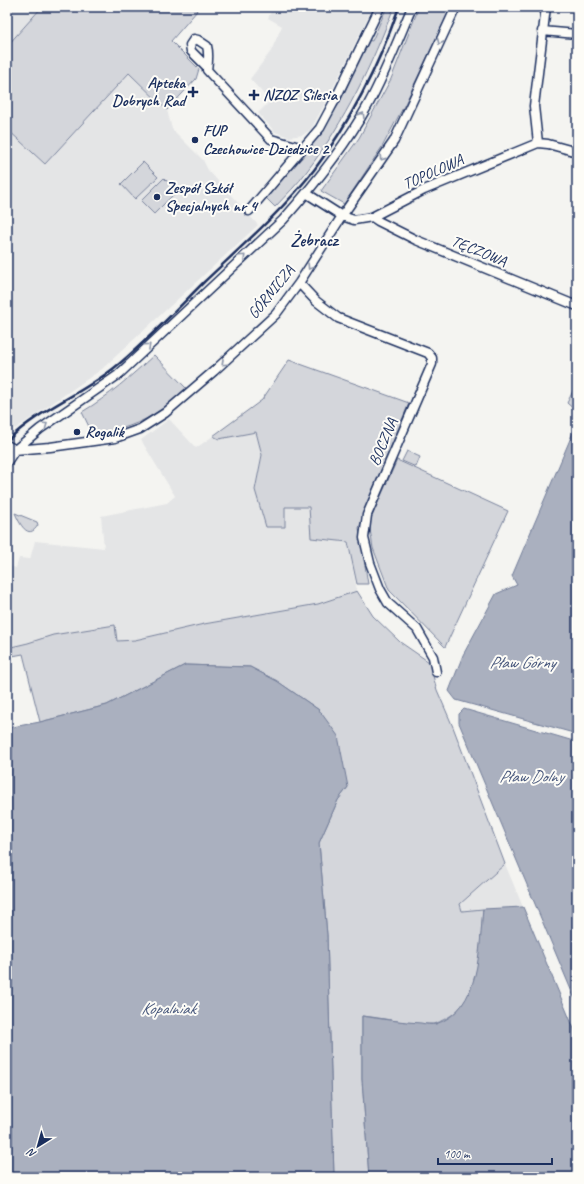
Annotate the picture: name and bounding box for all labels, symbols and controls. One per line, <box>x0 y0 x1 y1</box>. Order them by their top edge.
one-way arrow <box>437 38 445 46</box>
place label: Apteka Dobrych Rad <box>112 73 188 111</box>
place label: NZOZ Silesia <box>263 85 339 105</box>
marker: Apteka Dobrych Rad <box>188 87 198 97</box>
marker: NZOZ Silesia <box>248 89 260 101</box>
one-way arrow <box>357 112 364 119</box>
place label: FUP Czechowice-Dziedzice 2 <box>203 121 330 159</box>
marker: FUP Czechowice-Dziedzice 2 <box>190 135 200 145</box>
street label: TOPOLOWA <box>400 149 467 194</box>
one-way arrow <box>380 154 387 161</box>
place label: Zespół Szkół Specjalnych nr 4 <box>165 178 259 216</box>
marker: Zespół Szkół Specjalnych nr 4 <box>152 192 162 202</box>
district label: Żebracz <box>290 230 339 251</box>
street label: TĘCZOWA <box>448 231 511 272</box>
one-way arrow <box>238 254 246 262</box>
street label: GÓRNICZA <box>243 260 299 323</box>
one-way arrow <box>307 262 314 269</box>
one-way arrow <box>143 343 151 351</box>
one-way arrow <box>221 358 228 365</box>
street label: BOCZNA <box>364 414 402 469</box>
place label: Rogalik <box>85 422 126 442</box>
one-way arrow <box>41 423 48 430</box>
marker: Rogalik <box>72 427 82 437</box>
water label: Pław Górny <box>489 652 558 673</box>
water label: Pław Dolny <box>499 766 566 787</box>
water label: Kopalniak <box>141 998 198 1019</box>
north arrow <box>18 1126 58 1166</box>
scale bar <box>438 1140 552 1166</box>
text: N <box>23 1145 39 1162</box>
text: 100 m <box>444 1146 471 1162</box>

